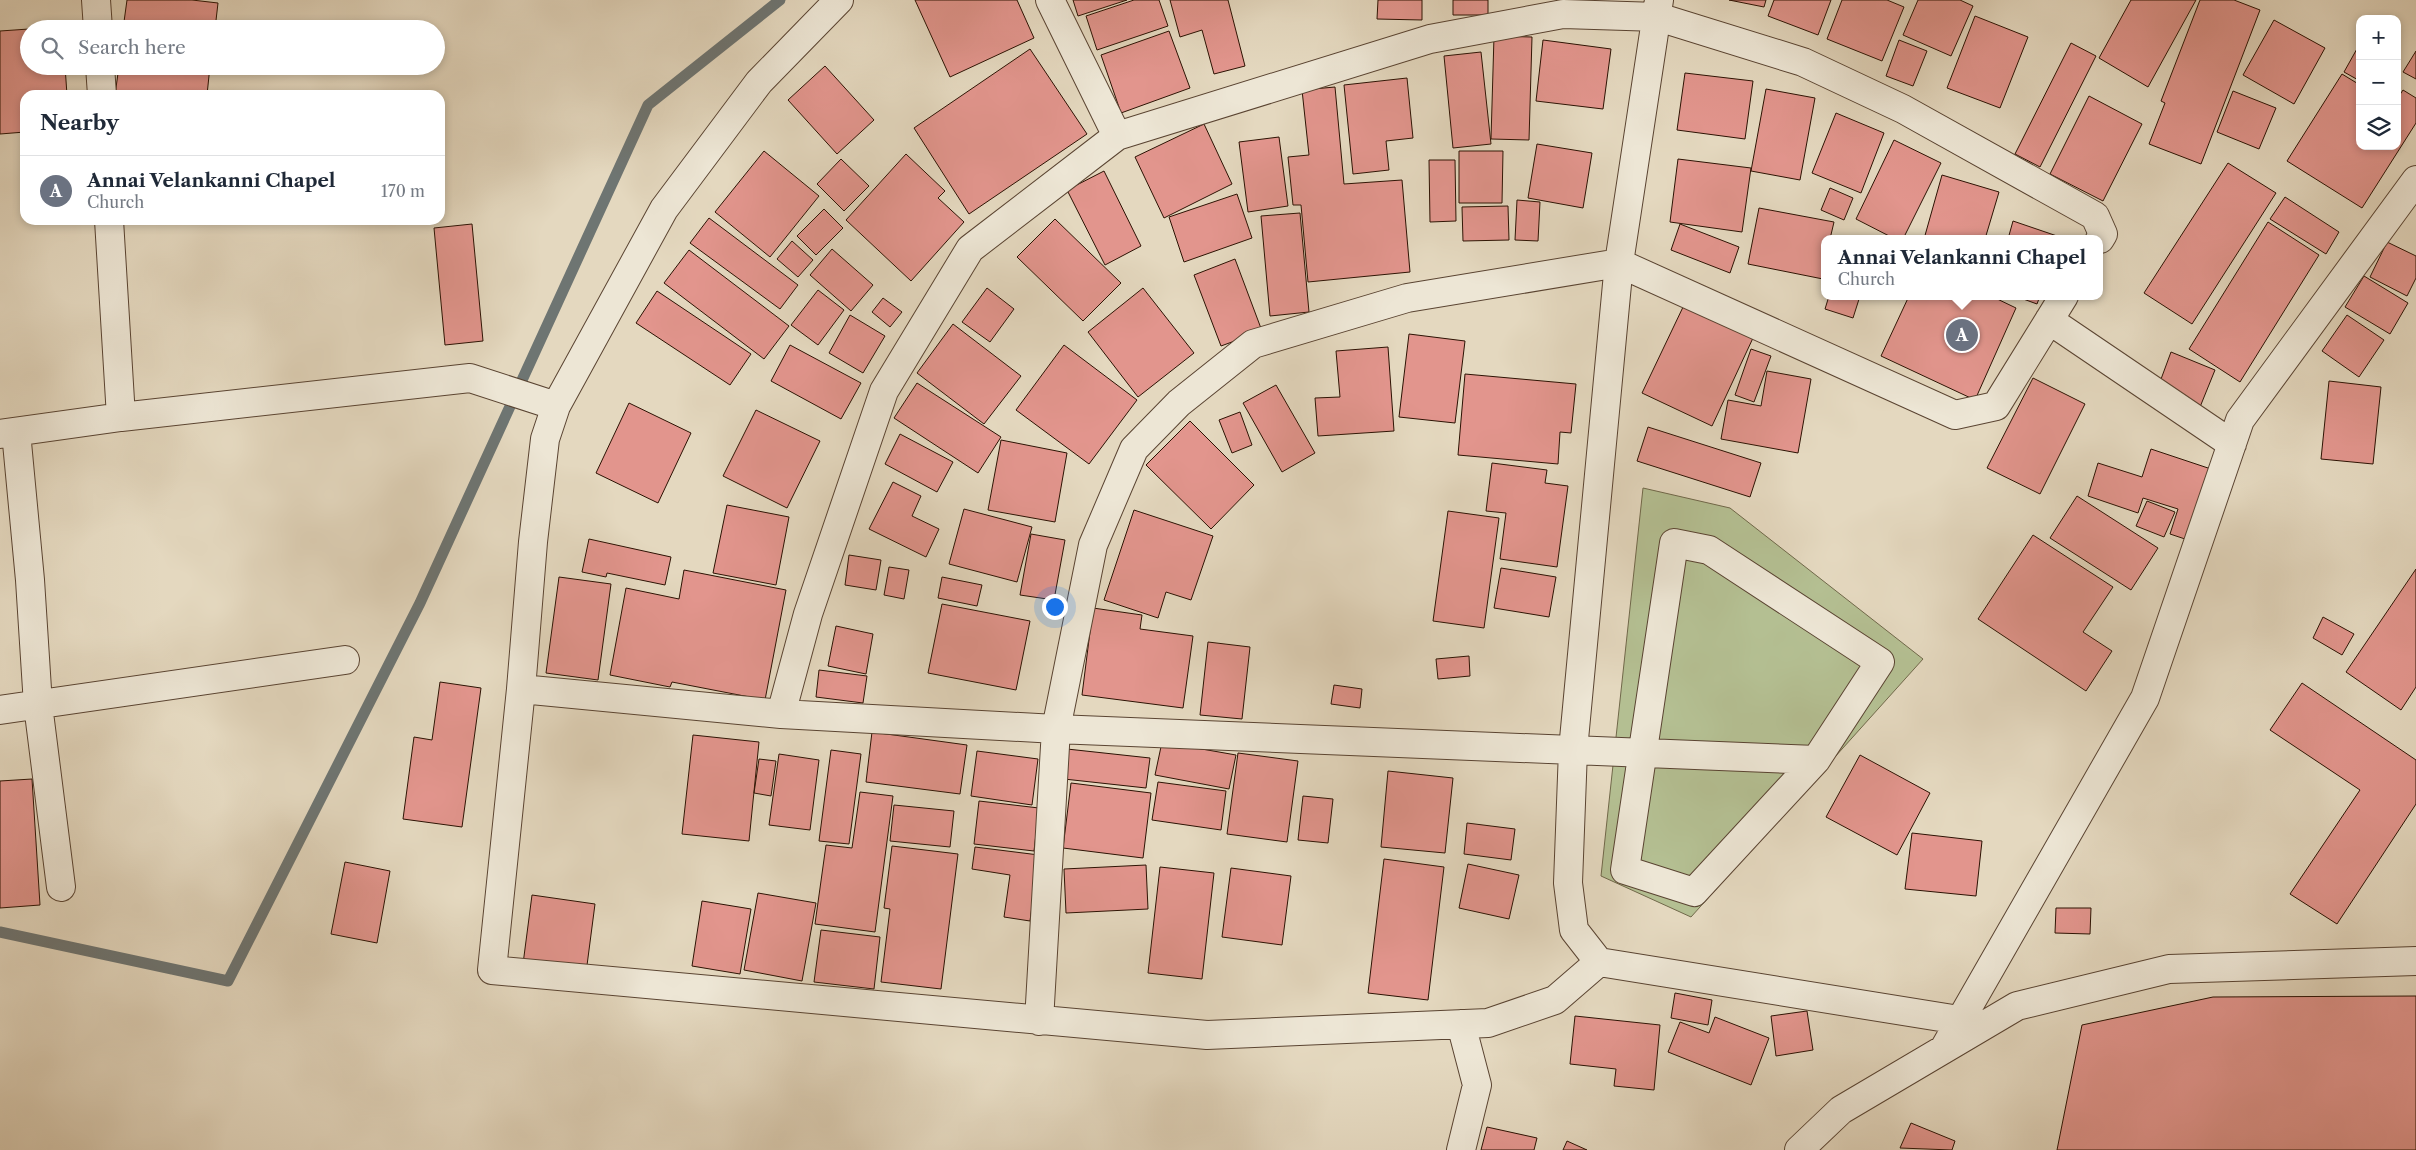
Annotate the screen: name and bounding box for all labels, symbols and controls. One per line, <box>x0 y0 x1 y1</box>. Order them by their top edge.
map controls <box>2356 15 2401 150</box>
button: + <box>2356 15 2401 60</box>
search box <box>20 20 445 75</box>
icon: search <box>38 34 66 62</box>
text: Search here <box>78 36 186 59</box>
button: − <box>2356 60 2401 105</box>
button: layers <box>2356 105 2401 150</box>
text: Nearby <box>40 110 119 135</box>
text: Annai Velankanni Chapel <box>87 169 335 192</box>
text: A <box>50 181 62 201</box>
text: 170 m <box>381 181 425 201</box>
text: Church <box>87 192 144 212</box>
popup <box>1821 235 2103 300</box>
text: Annai Velankanni Chapel <box>1838 246 2086 269</box>
text: Church <box>1838 269 1895 289</box>
pin: A <box>1946 316 1978 354</box>
your location <box>1042 594 1068 620</box>

